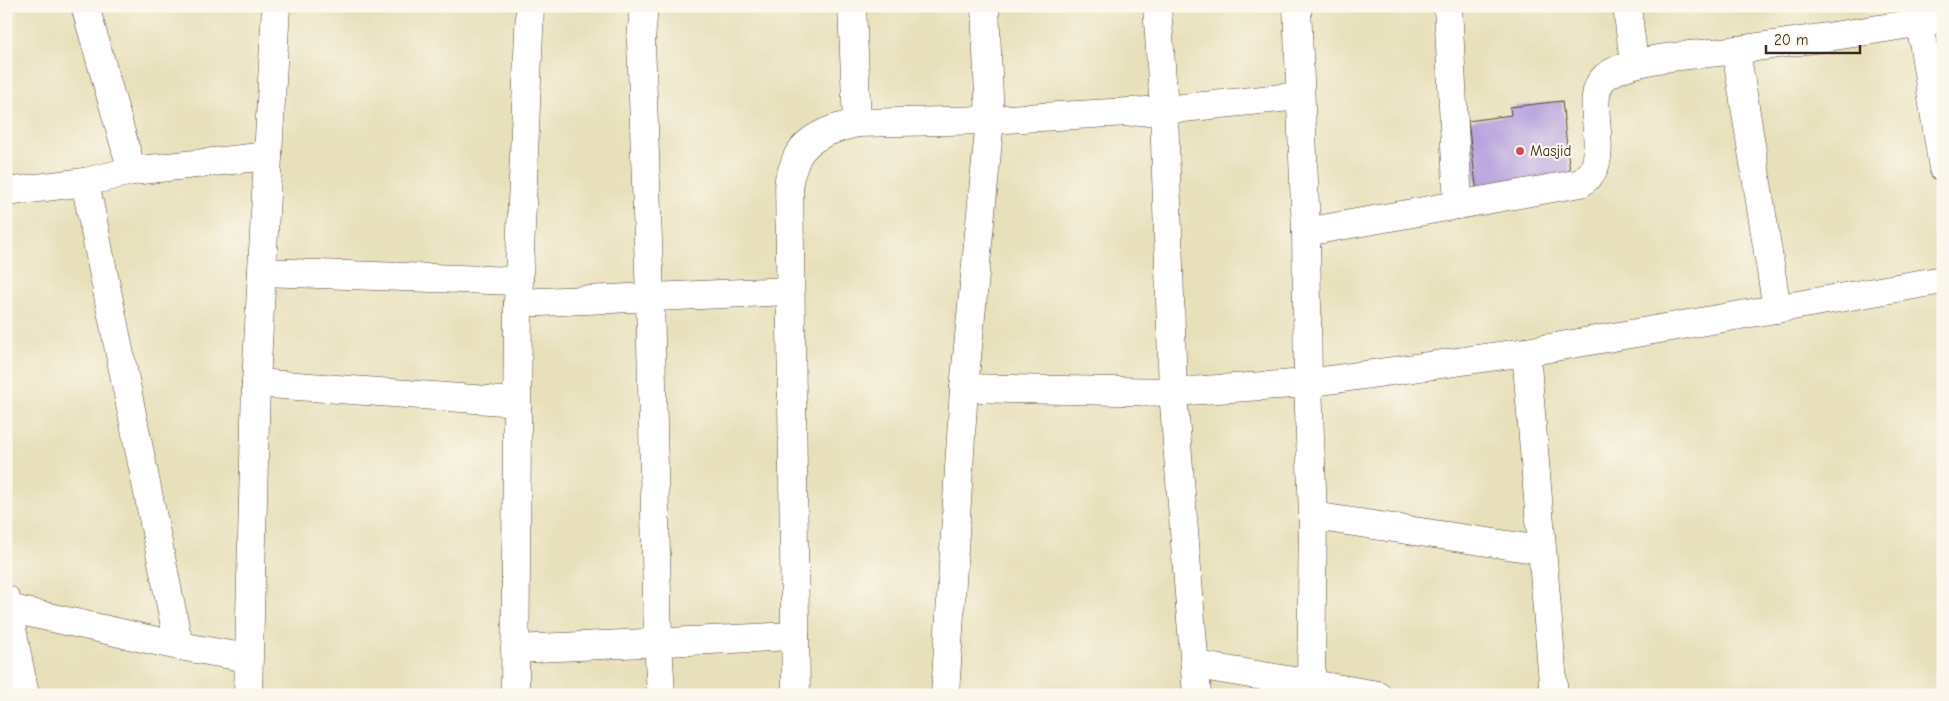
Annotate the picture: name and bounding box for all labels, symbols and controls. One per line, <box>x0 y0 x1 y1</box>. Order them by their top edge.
scale bar <box>1766 22 1860 54</box>
text: 20 m <box>1774 31 1808 49</box>
place label: Masjid <box>1530 142 1571 160</box>
marker: Masjid <box>1514 145 1526 157</box>

